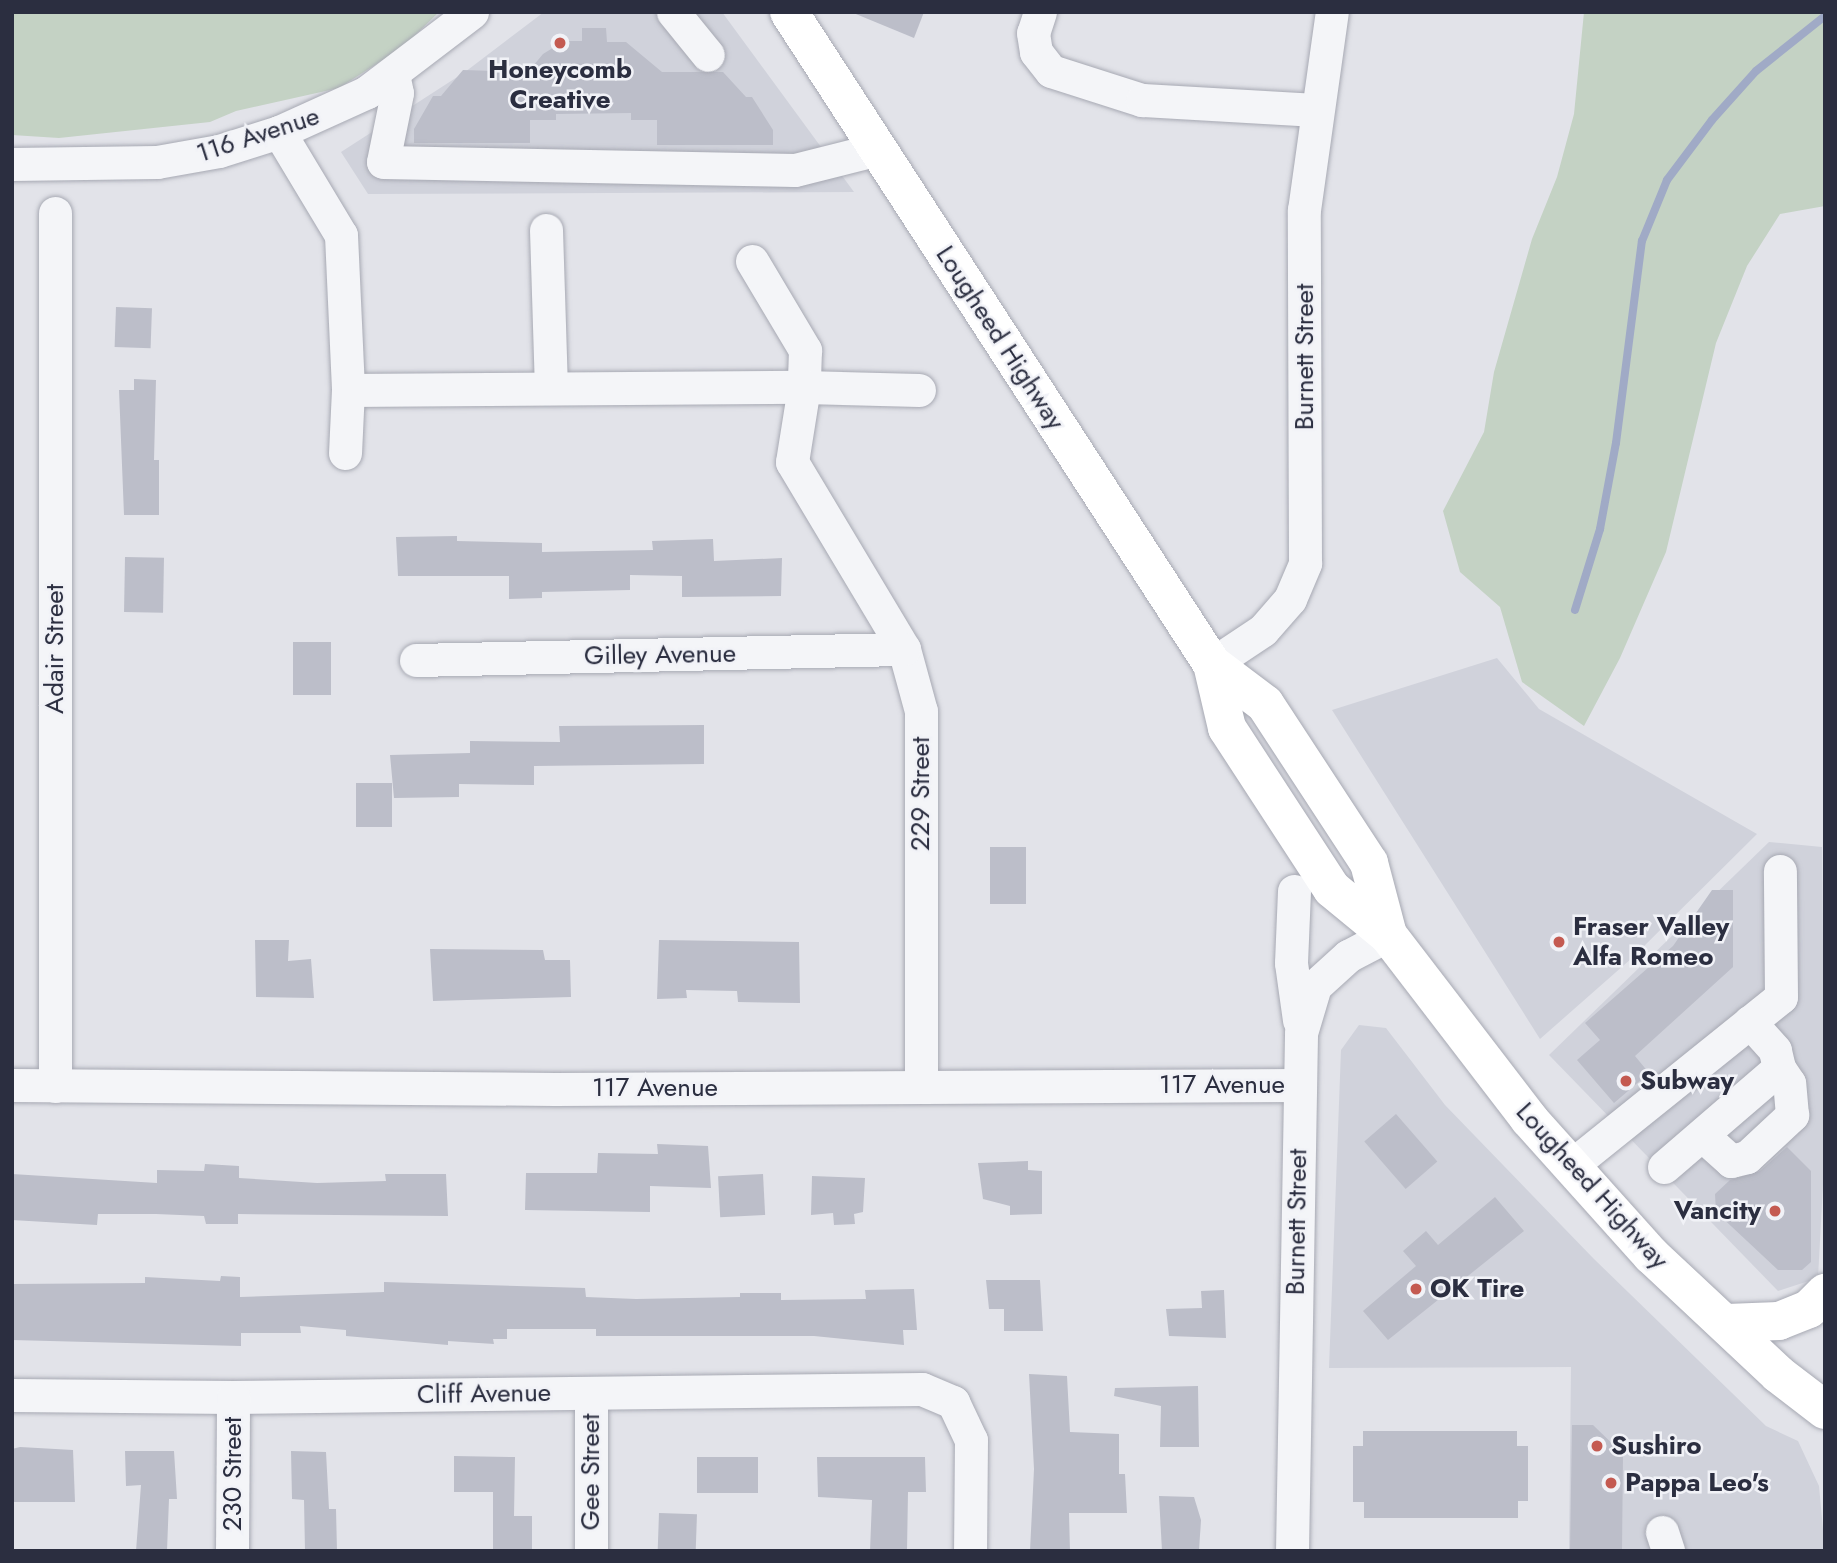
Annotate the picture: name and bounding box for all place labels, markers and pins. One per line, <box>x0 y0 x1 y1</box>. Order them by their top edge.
marker: Honeycomb Creative <box>552 35 568 51</box>
place label: Honeycomb Creative <box>488 54 632 116</box>
place label: Fraser Valley Alfa Romeo <box>1573 911 1729 972</box>
marker: Fraser Valley Alfa Romeo <box>1551 934 1567 950</box>
place label: Subway <box>1640 1065 1734 1097</box>
marker: Subway <box>1618 1073 1634 1089</box>
place label: Vancity <box>1674 1195 1761 1227</box>
marker: Vancity <box>1767 1203 1783 1219</box>
place label: OK Tire <box>1430 1273 1524 1305</box>
marker: OK Tire <box>1408 1281 1424 1297</box>
place label: Sushiro <box>1611 1430 1702 1462</box>
marker: Sushiro <box>1589 1438 1605 1454</box>
place label: Pappa Leo's <box>1625 1467 1769 1499</box>
marker: Pappa Leo's <box>1603 1475 1619 1491</box>

